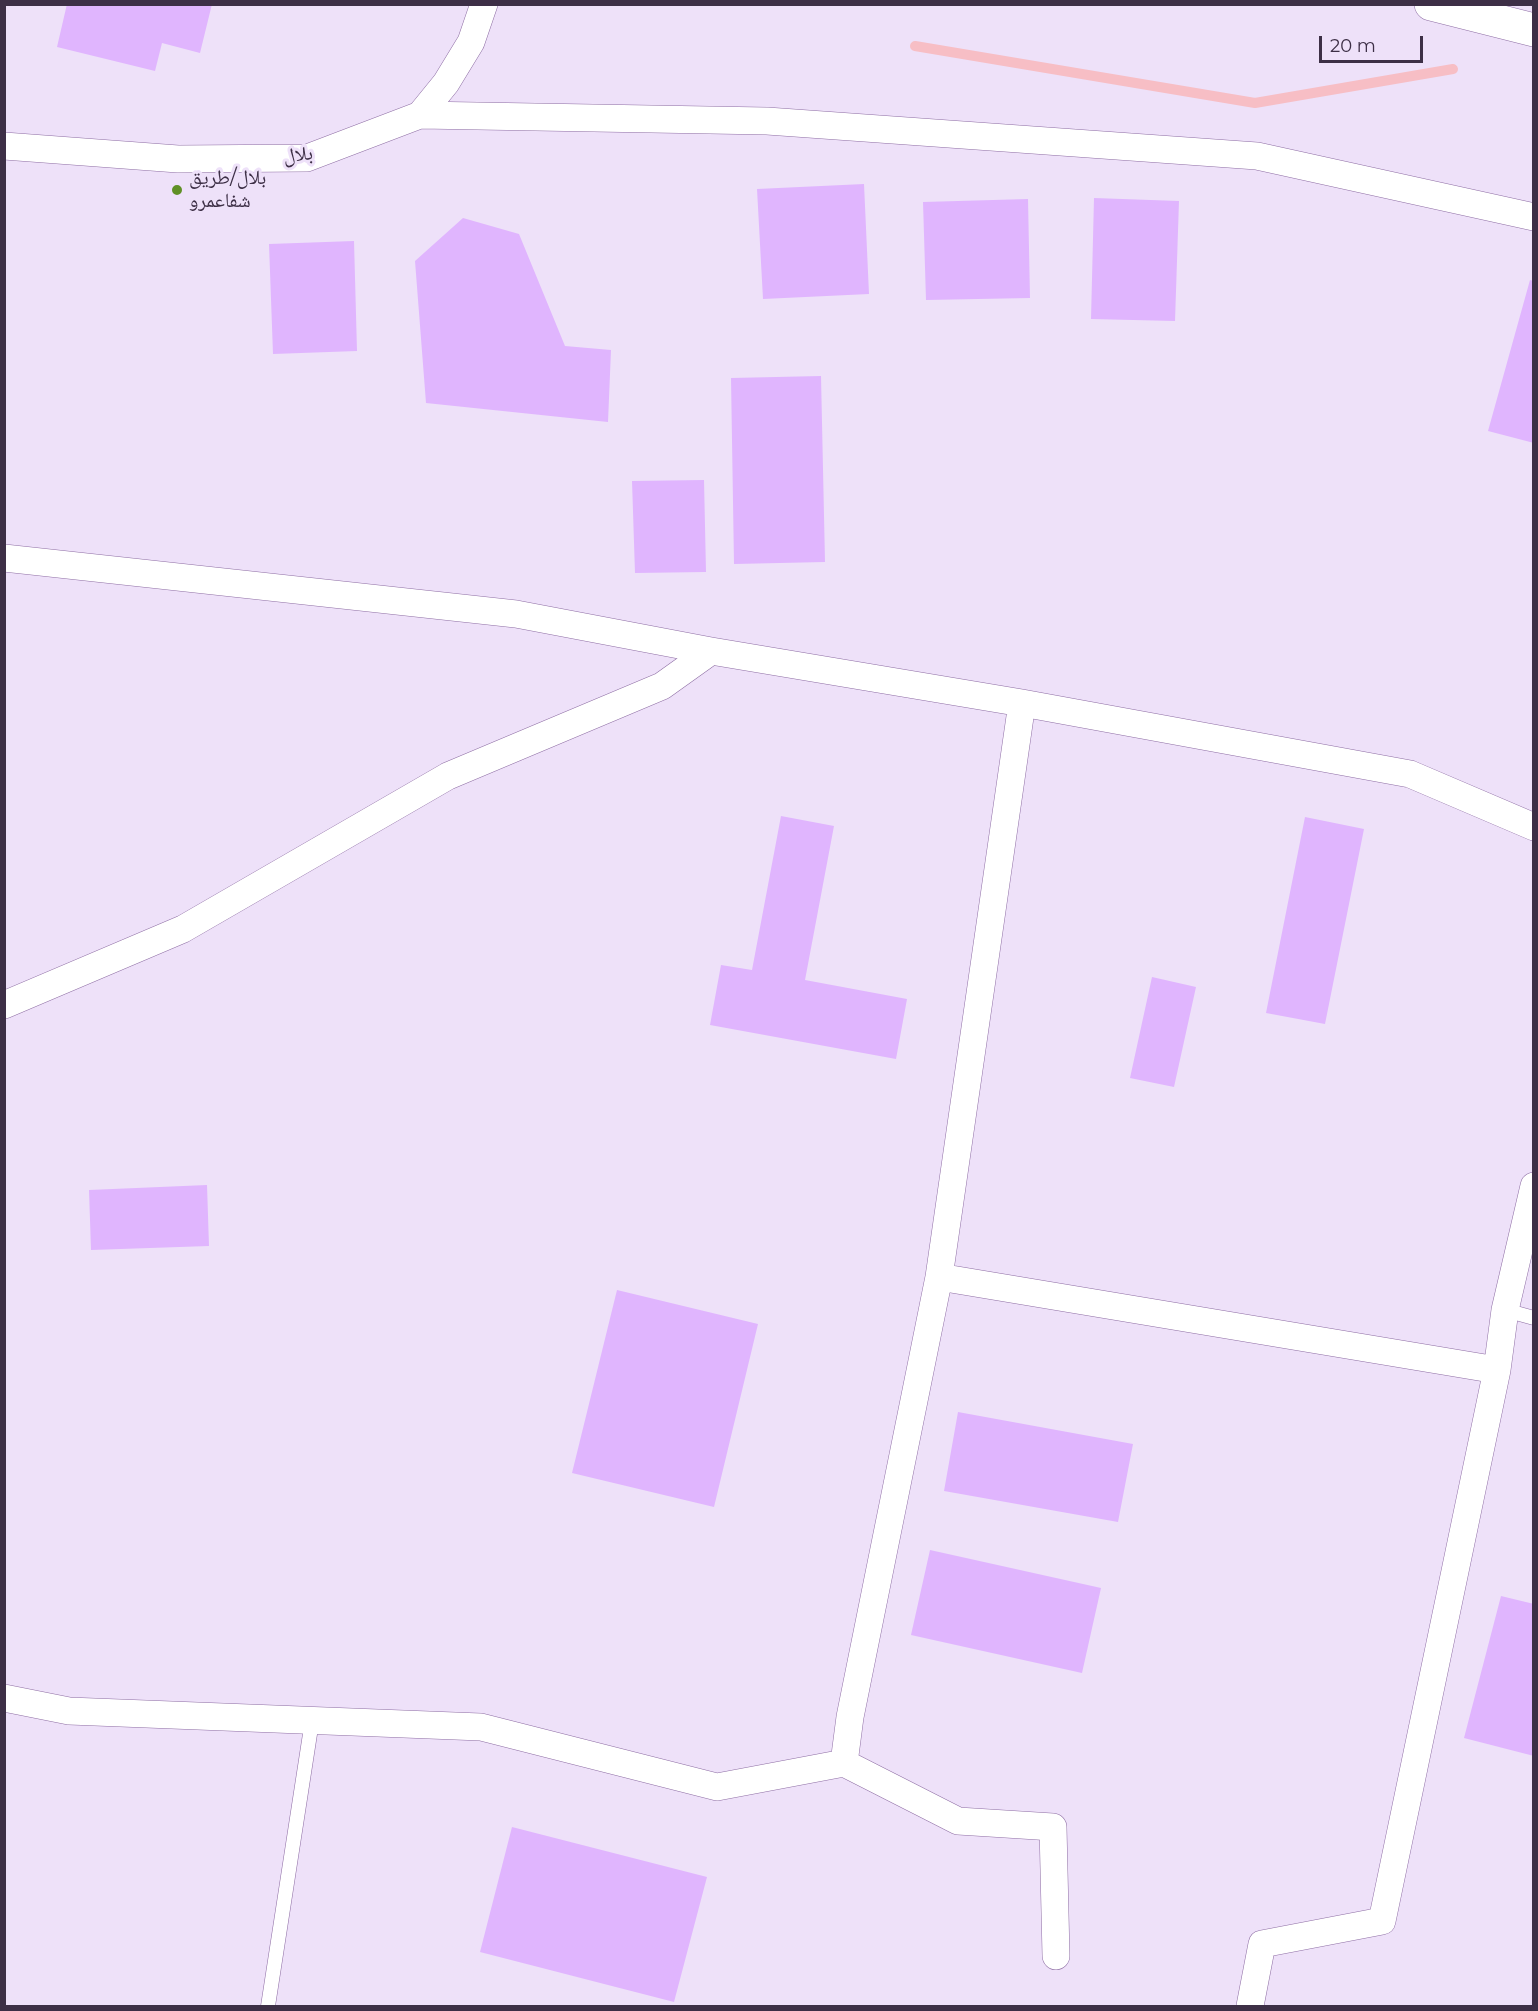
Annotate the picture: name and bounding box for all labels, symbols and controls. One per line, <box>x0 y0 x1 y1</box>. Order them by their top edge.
scale bar <box>1322 24 1426 62</box>
text: 20 m <box>1330 35 1376 57</box>
street label: بلال <box>282 141 314 169</box>
place label: بلال/طريق شفاعمرو <box>189 166 266 213</box>
marker: بلال/طريق شفاعمرو <box>170 183 184 197</box>

